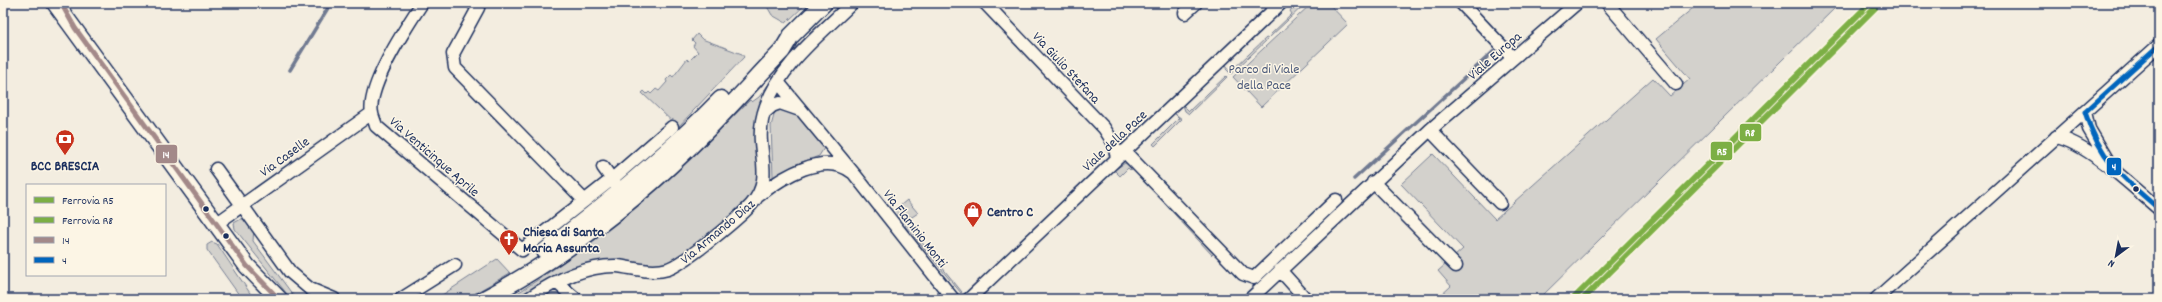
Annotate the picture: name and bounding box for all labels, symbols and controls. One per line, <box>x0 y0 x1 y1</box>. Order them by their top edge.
street label: Viale Europa <box>1464 27 1527 86</box>
street label: Via Giulio Stefana <box>1027 28 1105 109</box>
park label: Parco di Viale della Pace <box>1229 60 1299 96</box>
street label: Viale della Pace <box>1078 106 1152 177</box>
street label: Via Venticinque Aprile <box>384 113 483 202</box>
line badge: R8 <box>1739 123 1762 142</box>
text: R8 <box>1745 126 1755 142</box>
bank icon: BCC BRESCIA <box>54 128 76 156</box>
street label: Via Caselle <box>256 133 314 183</box>
line badge: R5 <box>1710 141 1733 161</box>
line badge: 14 <box>155 144 178 164</box>
text: R5 <box>1717 145 1727 161</box>
text: 14 <box>163 148 169 164</box>
place label: BCC BRESCIA <box>31 157 100 177</box>
line badge: 4 <box>2106 157 2122 176</box>
text: 4 <box>2112 160 2116 176</box>
legend <box>26 184 166 276</box>
unlabelled marker <box>2131 184 2141 194</box>
street label: Via Flaminio Monti <box>877 186 952 273</box>
text: Ferrovia R5 <box>62 193 114 210</box>
street label: Via Armando Diaz <box>677 195 761 270</box>
shop icon: Centro C <box>962 200 984 228</box>
place label: Centro C <box>987 203 1033 223</box>
unlabelled marker <box>201 204 211 214</box>
text: Ferrovia R8 <box>62 213 113 230</box>
place label: Chiesa di Santa Maria Assunta <box>523 223 605 259</box>
church icon: Chiesa di Santa Maria Assunta <box>498 228 520 256</box>
unlabelled marker <box>221 231 231 241</box>
text: 14 <box>62 233 70 250</box>
north arrow <box>2096 236 2136 276</box>
text: 4 <box>62 253 67 270</box>
text: N <box>2105 254 2118 271</box>

